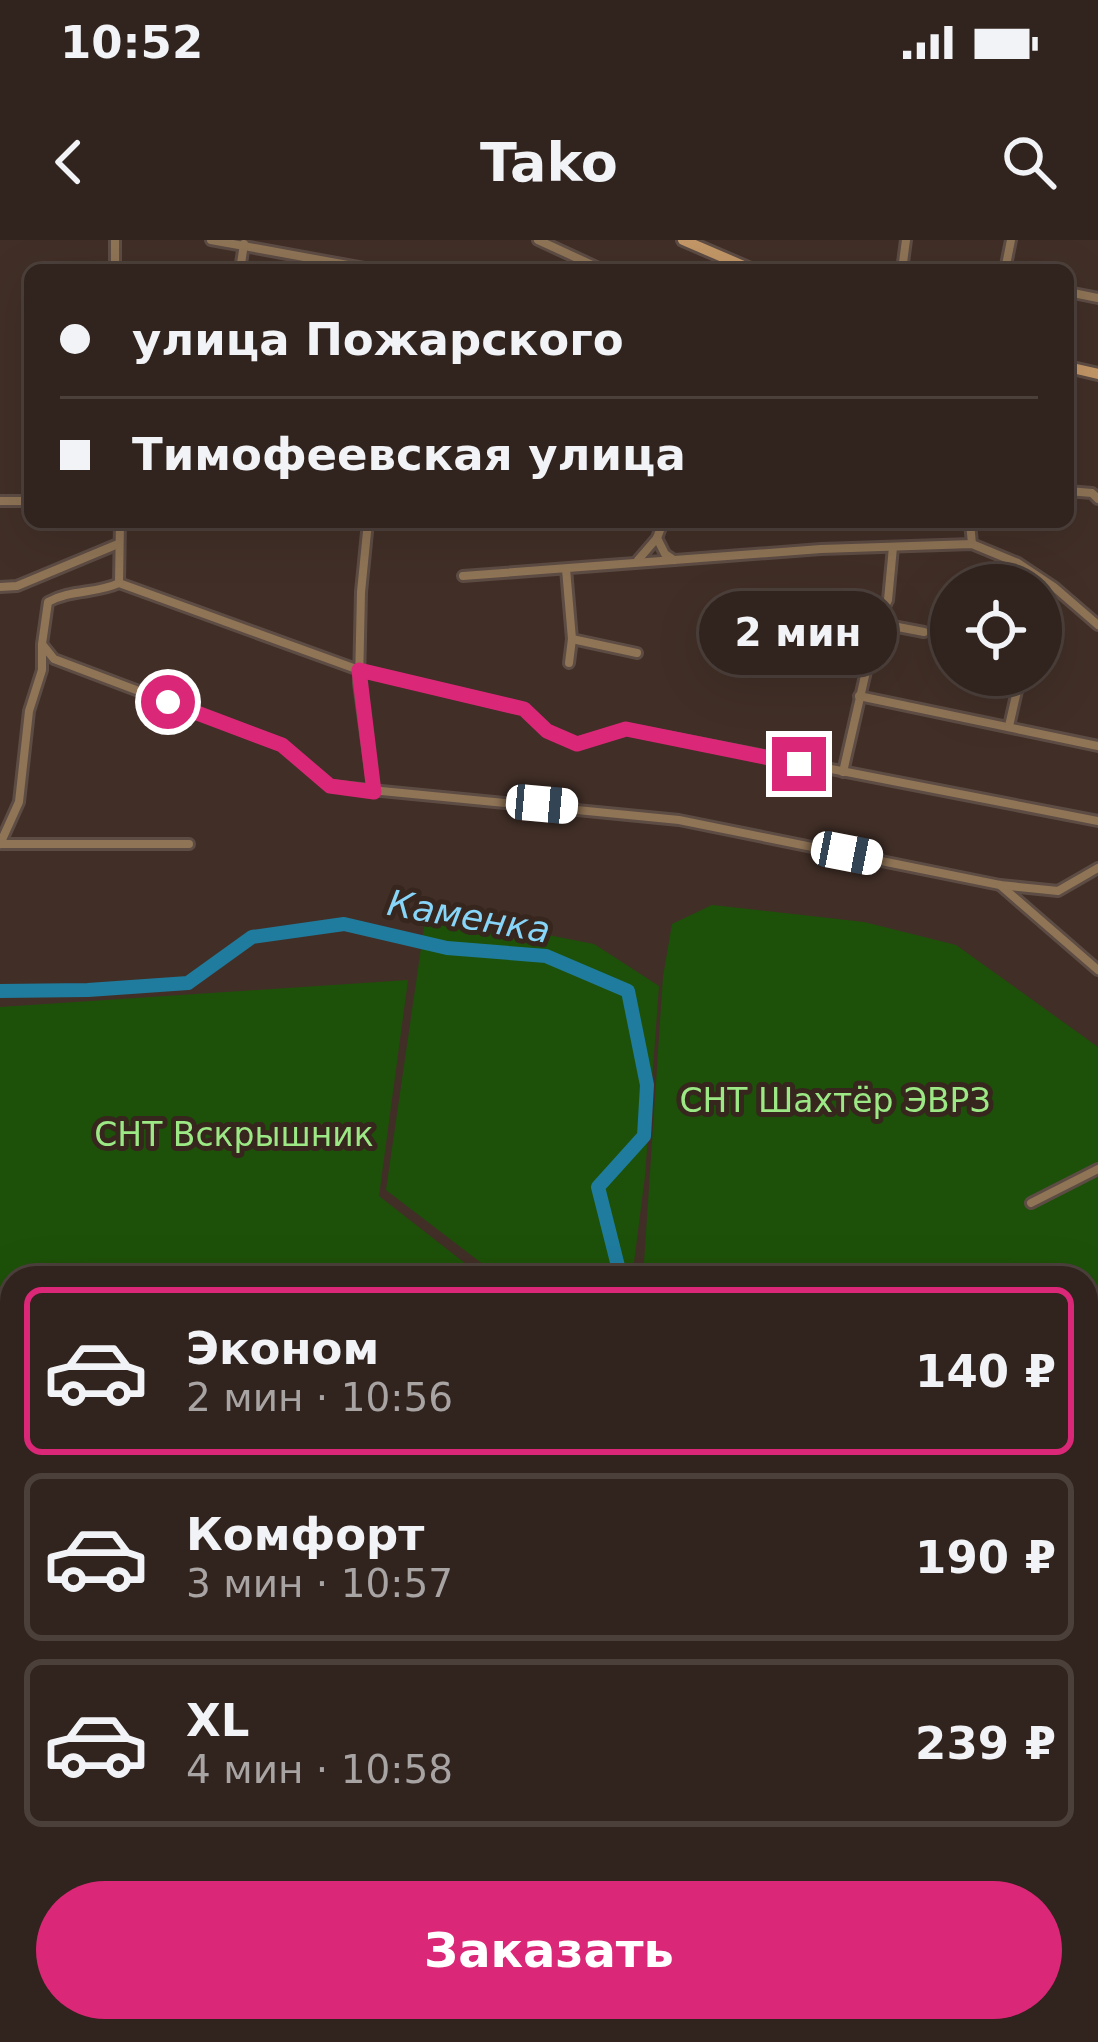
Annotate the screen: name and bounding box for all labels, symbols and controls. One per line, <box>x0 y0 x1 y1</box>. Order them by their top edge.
text: 10:52 <box>60 16 203 69</box>
icon: back <box>36 129 102 195</box>
icon: search <box>996 129 1062 195</box>
text: Tako <box>480 131 618 194</box>
text: улица Пожарского <box>132 313 624 366</box>
text: Тимофеевская улица <box>132 428 686 481</box>
map controls <box>930 564 1062 696</box>
button: locate <box>930 564 1062 696</box>
callout: 2 мин <box>700 590 898 674</box>
text: 2 мин <box>735 610 861 655</box>
route start <box>141 675 195 729</box>
route end <box>772 737 826 791</box>
car <box>505 783 579 825</box>
car <box>808 828 886 878</box>
water label: Каменка <box>384 882 553 951</box>
park label: СНТ Шахтёр ЭВРЗ <box>679 1081 991 1120</box>
park label: СНТ Вскрышник <box>94 1115 374 1154</box>
icon: car <box>42 1317 150 1425</box>
text: Эконом <box>186 1322 379 1375</box>
text: 140 ₽ <box>915 1345 1056 1398</box>
text: 2 мин · 10:56 <box>186 1375 453 1420</box>
icon: car <box>42 1503 150 1611</box>
text: Комфорт <box>186 1508 424 1561</box>
text: 190 ₽ <box>915 1531 1056 1584</box>
text: 3 мин · 10:57 <box>186 1561 453 1606</box>
icon: car <box>42 1689 150 1797</box>
text: XL <box>186 1694 249 1747</box>
text: 239 ₽ <box>915 1717 1056 1770</box>
text: 4 мин · 10:58 <box>186 1747 453 1792</box>
button: Заказать <box>36 1881 1062 2019</box>

